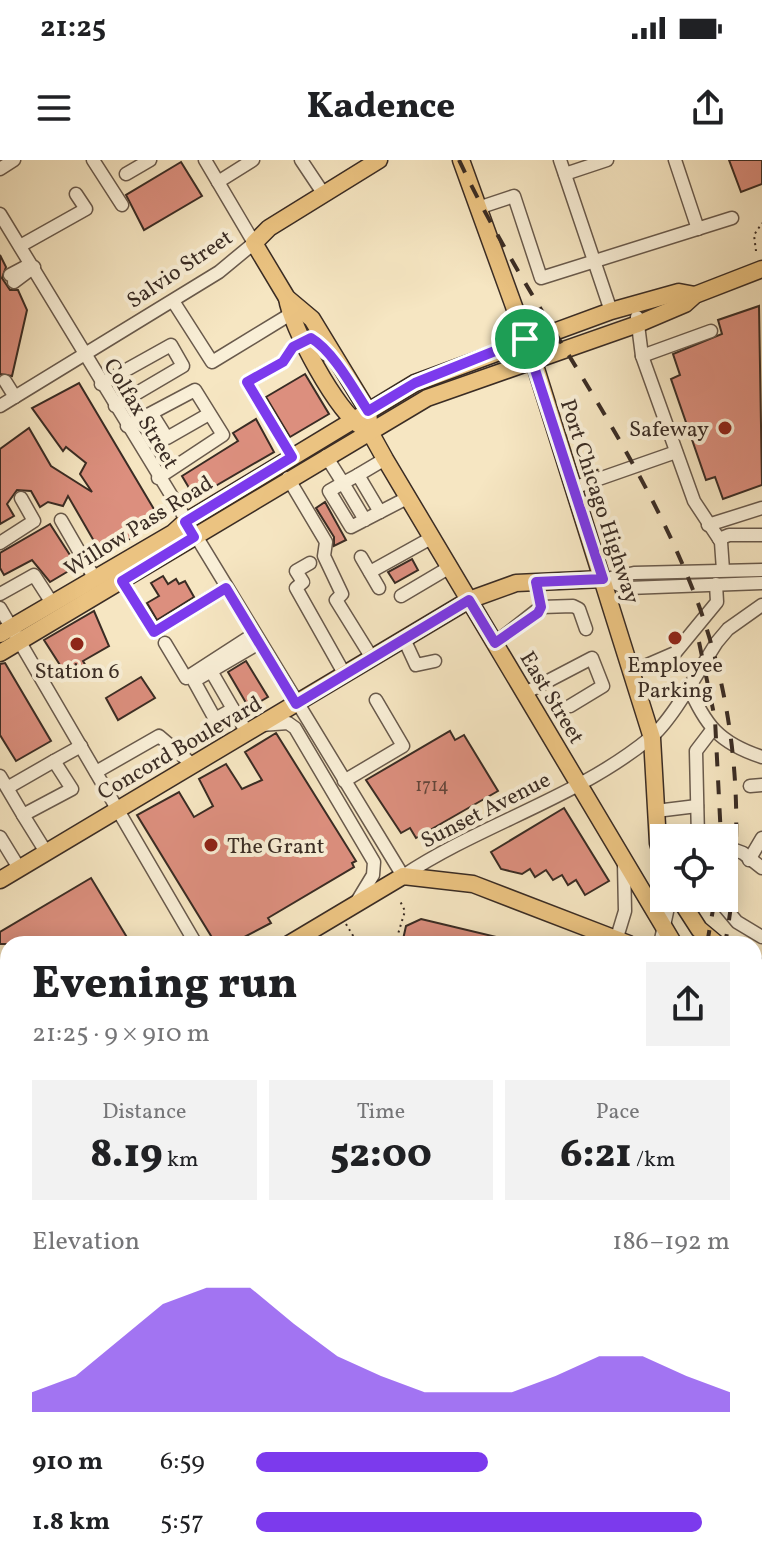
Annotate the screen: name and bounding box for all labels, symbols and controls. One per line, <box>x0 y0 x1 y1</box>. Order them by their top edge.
text: 21:25 <box>40 7 106 49</box>
text: Kadence <box>307 83 455 133</box>
icon: menu <box>32 86 76 130</box>
icon: share <box>686 86 730 130</box>
street label: Salvio Street <box>121 223 240 317</box>
pin <box>491 305 559 373</box>
icon: arrive <box>503 317 547 361</box>
street label: Colfax Street <box>95 353 185 476</box>
street label: Port Chicago Highway <box>551 395 646 608</box>
place label: Safeway <box>629 415 709 446</box>
marker: Safeway <box>716 419 734 437</box>
street label: Willow Pass Road <box>59 469 220 585</box>
marker: Employee Parking <box>666 629 684 647</box>
marker: Station 6 <box>68 635 86 653</box>
street label: East Street <box>511 646 591 751</box>
place label: Employee Parking <box>627 651 723 707</box>
place label: Station 6 <box>34 657 120 688</box>
street label: Concord Boulevard <box>92 689 268 809</box>
street label: Sunset Avenue <box>416 765 556 857</box>
house number: 1714 <box>415 774 449 799</box>
map controls <box>650 824 738 912</box>
button: locate <box>650 824 738 912</box>
place label: The Grant <box>227 832 325 863</box>
marker: The Grant <box>202 836 220 854</box>
text: Evening run <box>32 955 298 1016</box>
button: share <box>646 962 730 1046</box>
text: 21:25 · 9 × 910 m <box>32 1016 210 1052</box>
text: Distance <box>102 1097 186 1128</box>
text: Time <box>357 1097 405 1128</box>
text: Pace <box>596 1097 640 1128</box>
text: 8.19 <box>90 1128 163 1184</box>
text: 52:00 <box>330 1128 432 1184</box>
text: 6:21 <box>560 1128 632 1184</box>
text: km <box>163 1145 199 1176</box>
text: /km <box>632 1145 675 1176</box>
text: Elevation <box>32 1224 140 1260</box>
text: 186–192 m <box>612 1224 730 1260</box>
text: 910 m <box>32 1444 103 1480</box>
text: 6:59 <box>160 1444 205 1480</box>
text: 1.8 km <box>32 1504 110 1540</box>
text: 5:57 <box>160 1504 204 1540</box>

